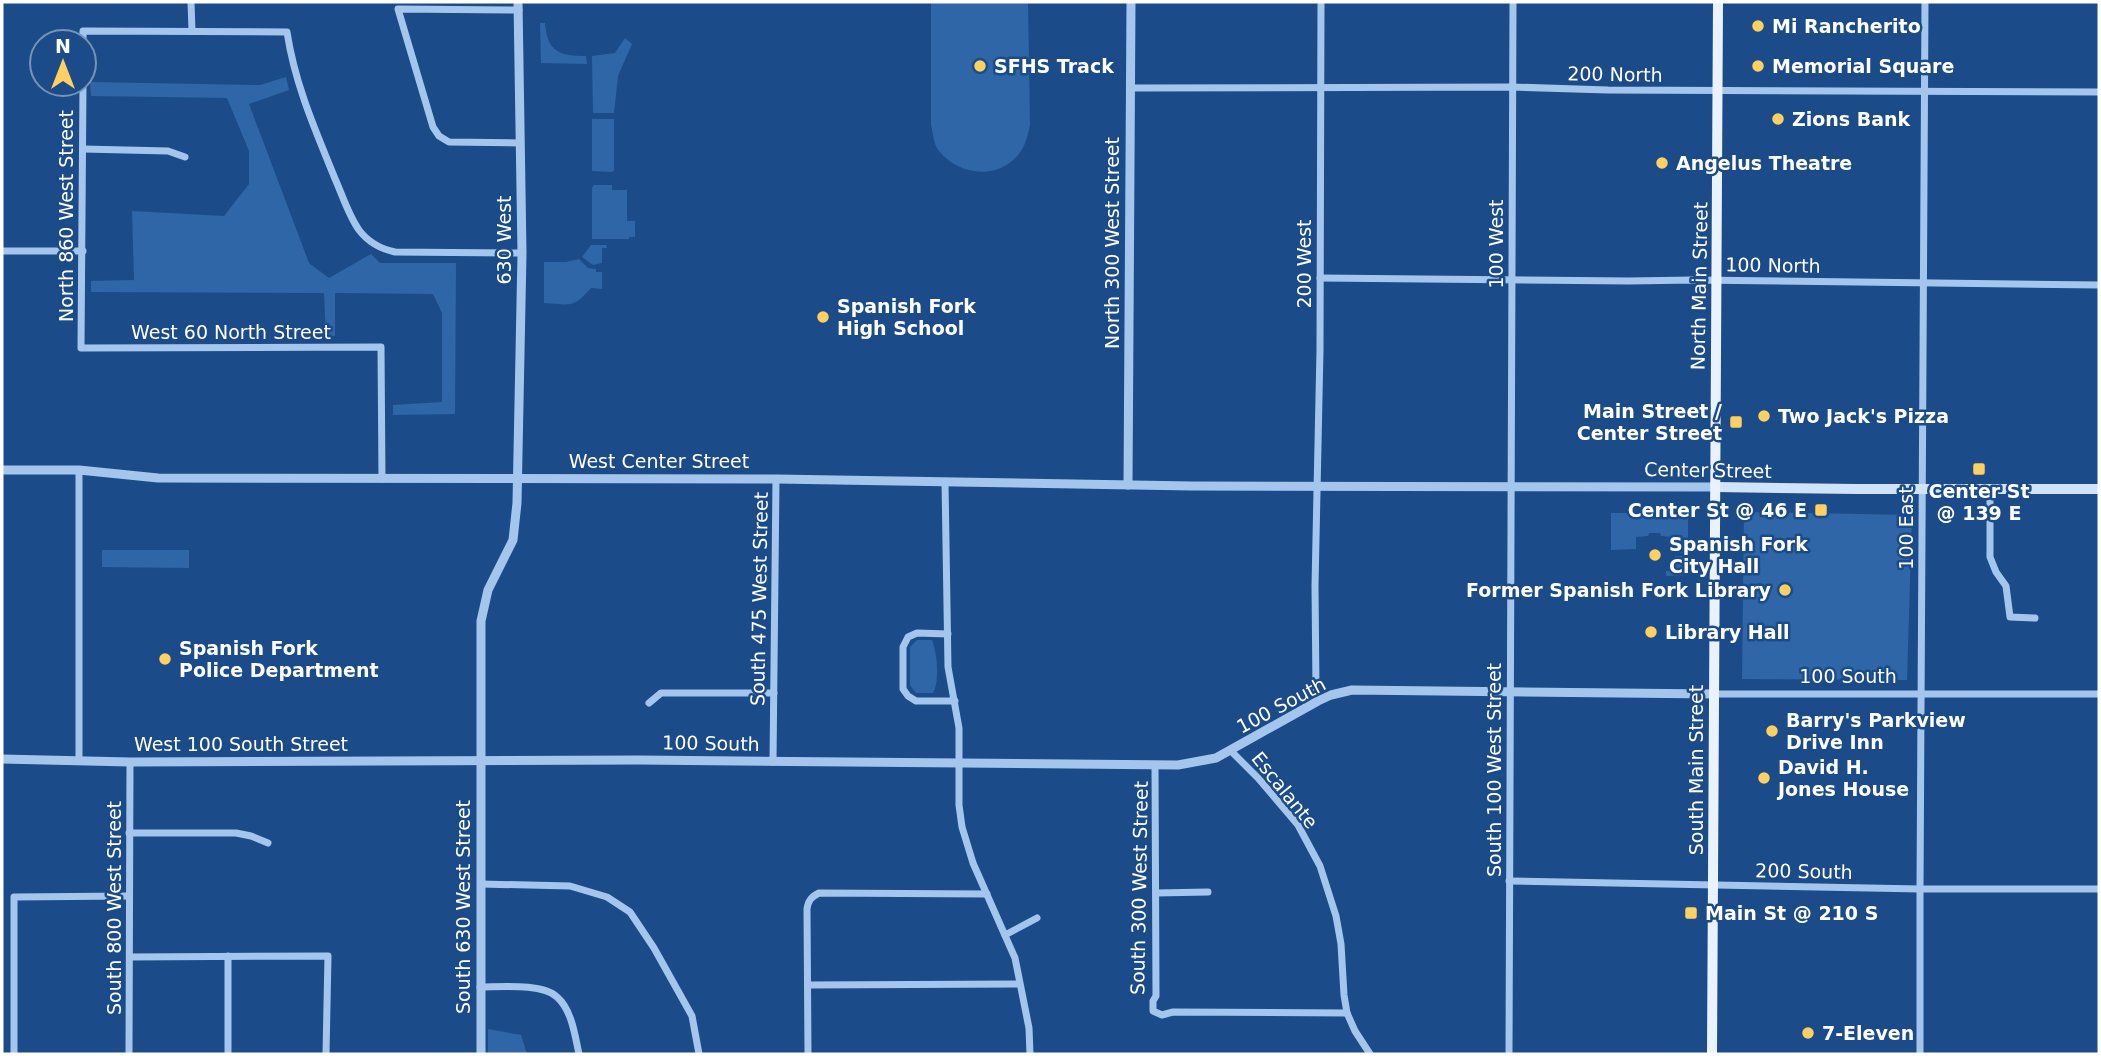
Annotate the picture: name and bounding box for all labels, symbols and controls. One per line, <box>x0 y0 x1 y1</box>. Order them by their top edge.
place label: Mi Rancherito <box>1772 15 1921 37</box>
marker: Mi Rancherito <box>1750 18 1766 34</box>
north arrow <box>28 28 98 98</box>
text: N <box>55 35 71 57</box>
place label: SFHS Track <box>994 55 1114 77</box>
place label: Memorial Square <box>1772 55 1954 77</box>
marker: SFHS Track <box>972 58 988 74</box>
marker: Memorial Square <box>1750 58 1766 74</box>
street label: 200 North <box>1567 62 1663 86</box>
place label: Zions Bank <box>1792 108 1911 130</box>
street label: North 860 West Street <box>55 110 77 322</box>
marker: Zions Bank <box>1770 111 1786 127</box>
street label: North 300 West Street <box>1101 137 1123 349</box>
place label: Angelus Theatre <box>1676 152 1852 174</box>
marker: Angelus Theatre <box>1654 155 1670 171</box>
street label: 630 West <box>493 195 515 285</box>
street label: 100 West <box>1485 199 1507 289</box>
street label: North Main Street <box>1687 202 1711 370</box>
street label: 200 West <box>1293 219 1315 309</box>
street label: 100 North <box>1725 253 1821 277</box>
place label: Spanish Fork High School <box>837 295 976 339</box>
marker: Spanish Fork High School <box>815 309 831 325</box>
street label: West 60 North Street <box>131 321 331 343</box>
place label: Main Street / Center Street <box>1577 400 1722 444</box>
place label: Two Jack's Pizza <box>1778 405 1949 427</box>
marker: Two Jack's Pizza <box>1756 408 1772 424</box>
marker: Main Street / Center Street <box>1728 414 1744 430</box>
street label: West Center Street <box>569 450 749 472</box>
street label: Center Street <box>1644 458 1772 482</box>
marker: Center St @ 139 E <box>1971 461 1987 477</box>
place label: Center St @ 139 E <box>1928 480 2030 524</box>
street label: 100 East <box>1895 486 1917 570</box>
street label: South 475 West Street <box>746 492 772 706</box>
place label: Center St @ 46 E <box>1628 499 1807 521</box>
marker: Center St @ 46 E <box>1813 502 1829 518</box>
place label: Spanish Fork City Hall <box>1669 533 1808 577</box>
marker: Spanish Fork City Hall <box>1647 547 1663 563</box>
place label: Former Spanish Fork Library <box>1466 579 1772 601</box>
marker: Former Spanish Fork Library <box>1777 582 1793 598</box>
place label: Library Hall <box>1665 621 1790 643</box>
marker: Library Hall <box>1643 624 1659 640</box>
place label: Spanish Fork Police Department <box>179 637 379 681</box>
marker: Spanish Fork Police Department <box>157 651 173 667</box>
street label: South 100 West Street <box>1483 663 1505 877</box>
street label: 100 South <box>1799 665 1897 687</box>
street label: 100 South <box>1233 672 1329 738</box>
street label: South Main Street <box>1685 685 1707 855</box>
place label: Barry's Parkview Drive Inn <box>1786 709 1966 753</box>
marker: Barry's Parkview Drive Inn <box>1764 723 1780 739</box>
street label: 100 South <box>662 731 760 755</box>
street label: West 100 South Street <box>134 733 348 755</box>
street label: Escalante <box>1247 747 1323 833</box>
place label: David H. Jones House <box>1776 756 1909 800</box>
marker: David H. Jones House <box>1756 770 1772 786</box>
street label: South 300 West Street <box>1126 781 1152 995</box>
street label: South 630 West Street <box>452 800 474 1014</box>
street label: South 800 West Street <box>103 801 125 1015</box>
street label: 200 South <box>1755 859 1853 883</box>
place label: Main St @ 210 S <box>1705 902 1878 924</box>
marker: Main St @ 210 S <box>1683 905 1699 921</box>
place label: 7-Eleven <box>1822 1022 1914 1044</box>
marker: 7-Eleven <box>1800 1025 1816 1041</box>

